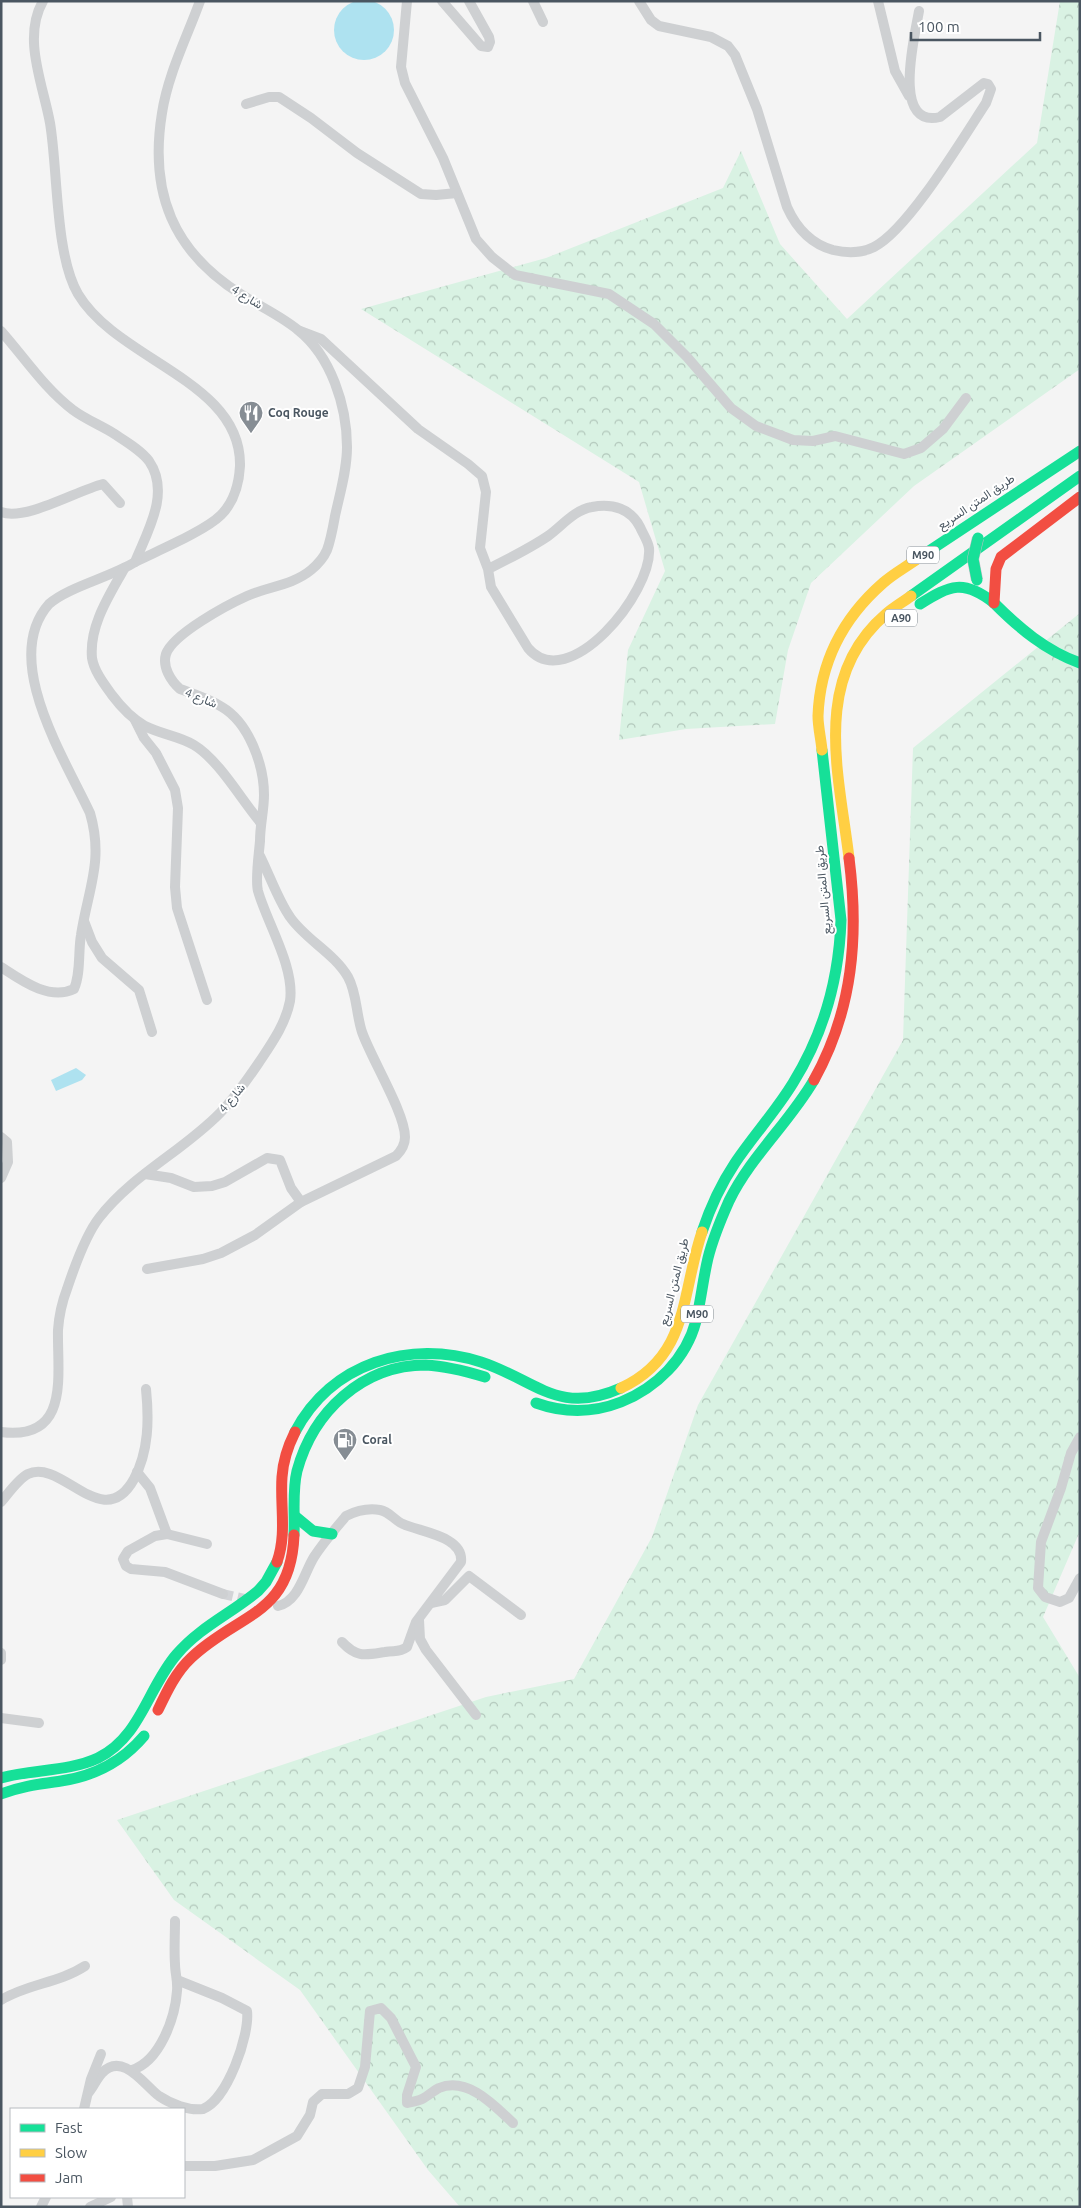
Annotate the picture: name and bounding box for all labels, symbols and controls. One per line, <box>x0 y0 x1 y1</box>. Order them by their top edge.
scale bar <box>911 10 1040 42</box>
text: 100 m <box>918 18 960 35</box>
street label: شارع 4 <box>228 282 265 314</box>
restaurant icon: Coq Rouge <box>238 400 264 434</box>
place label: Coq Rouge <box>268 406 329 419</box>
street label: طريق المتن السريع <box>935 471 1018 535</box>
road number: M90 <box>907 546 939 564</box>
road number: A90 <box>885 610 917 626</box>
street label: شارع 4 <box>182 685 219 713</box>
street label: طريق المتن السريع <box>812 844 836 935</box>
street label: شارع 4 <box>216 1081 250 1117</box>
street label: طريق المتن السريع <box>656 1237 694 1328</box>
road number: M90 <box>681 1306 713 1322</box>
fuel station icon: Coral <box>332 1427 358 1461</box>
place label: Coral <box>362 1433 392 1446</box>
legend <box>10 2108 185 2198</box>
text: Fast <box>55 2119 83 2136</box>
text: Slow <box>55 2144 88 2161</box>
text: Jam <box>55 2169 83 2186</box>

